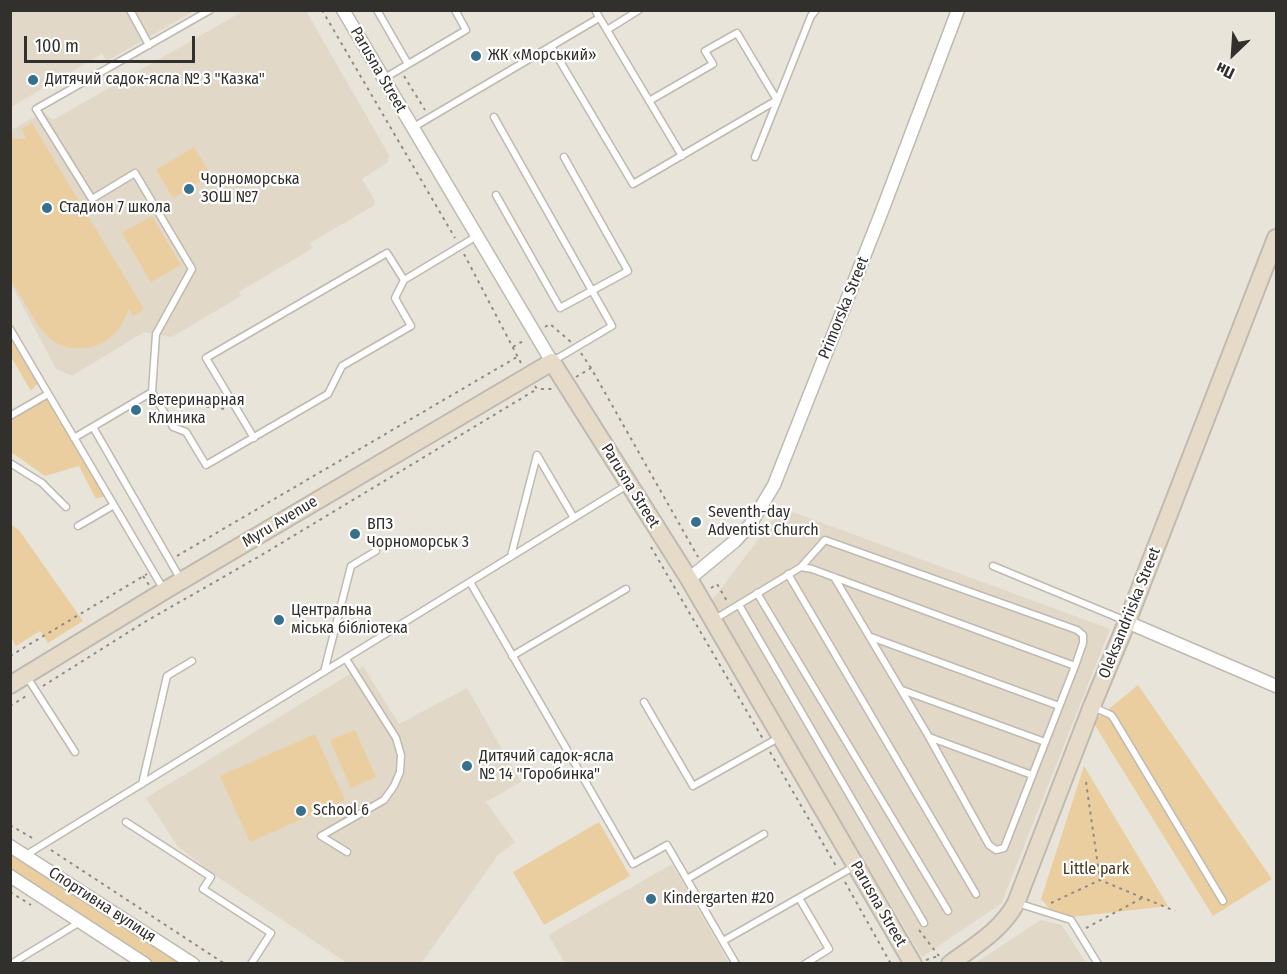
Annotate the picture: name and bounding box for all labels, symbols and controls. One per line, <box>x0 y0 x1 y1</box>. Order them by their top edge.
scale bar <box>27 24 198 62</box>
street label: Parusna Street <box>346 24 410 116</box>
north arrow <box>1203 24 1263 84</box>
text: 100 m <box>35 35 79 57</box>
place label: ЖК «Морський» <box>488 46 597 66</box>
marker: ЖК «Морський» <box>469 49 483 63</box>
text: Пн <box>1213 58 1237 83</box>
place label: Дитячий садок-ясла № 3 "Казка" <box>45 70 265 90</box>
marker: Дитячий садок-ясла № 3 "Казка" <box>26 73 40 87</box>
place label: Чорноморська ЗОШ №7 <box>201 170 300 208</box>
marker: Чорноморська ЗОШ №7 <box>182 182 196 196</box>
place label: Стадион 7 школа <box>59 198 171 218</box>
marker: Стадион 7 школа <box>40 201 54 215</box>
street label: Primorska Street <box>815 254 873 362</box>
place label: Ветеринарная Клиника <box>148 391 245 429</box>
marker: Ветеринарная Клиника <box>129 403 143 417</box>
street label: Parusna Street <box>597 440 663 532</box>
street label: Myru Avenue <box>239 492 321 552</box>
place label: Seventh-day Adventist Church <box>708 503 819 541</box>
place label: ВПЗ Чорноморськ 3 <box>367 515 469 553</box>
marker: Seventh-day Adventist Church <box>689 515 703 529</box>
marker: ВПЗ Чорноморськ 3 <box>348 527 362 541</box>
street label: Oleksandriiska Street <box>1095 545 1165 681</box>
place label: Центральна міська бібліотека <box>291 601 408 639</box>
marker: Центральна міська бібліотека <box>272 613 286 627</box>
place label: Дитячий садок-ясла № 14 "Горобинка" <box>479 747 614 785</box>
marker: Дитячий садок-ясла № 14 "Горобинка" <box>460 759 474 773</box>
place label: School 6 <box>313 801 369 821</box>
marker: School 6 <box>294 804 308 818</box>
street label: Parusna Street <box>846 858 910 950</box>
park label: Little park <box>1063 860 1129 880</box>
street label: Спортивна вулиця <box>45 863 159 947</box>
place label: Kindergarten #20 <box>663 889 774 909</box>
marker: Kindergarten #20 <box>644 892 658 906</box>

